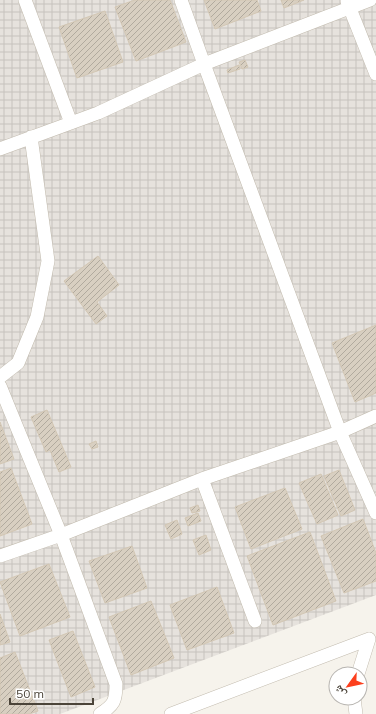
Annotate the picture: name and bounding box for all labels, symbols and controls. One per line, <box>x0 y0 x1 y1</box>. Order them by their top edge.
north arrow <box>328 666 368 706</box>
scale bar <box>10 680 93 706</box>
text: ش <box>330 682 350 700</box>
text: 50 m <box>16 686 44 701</box>

